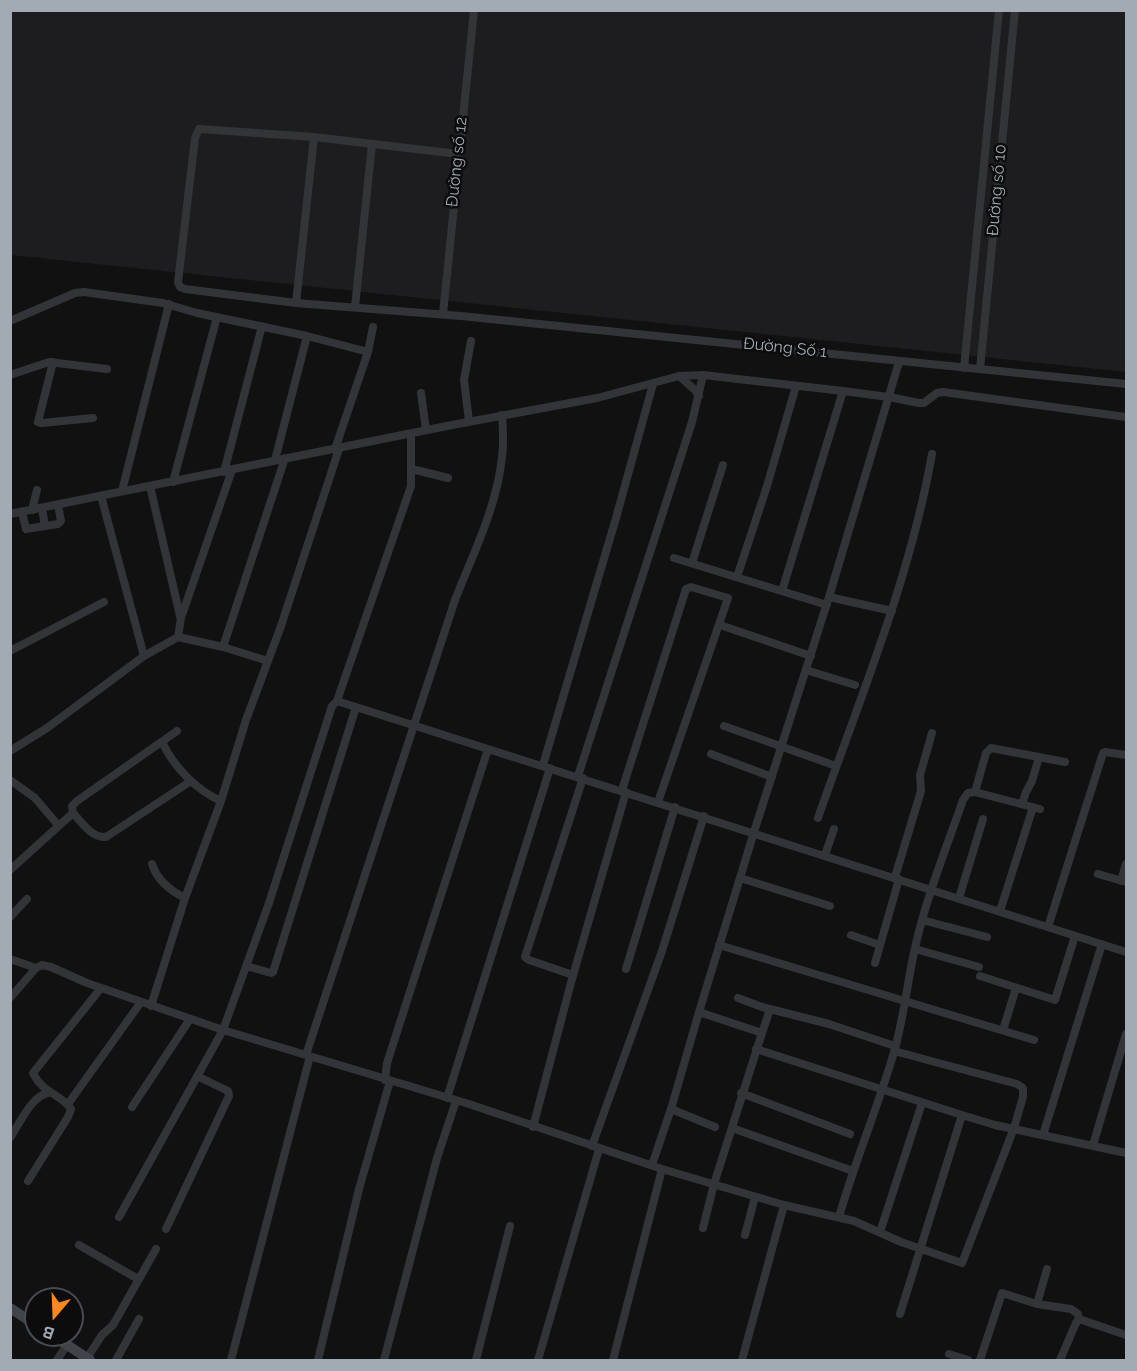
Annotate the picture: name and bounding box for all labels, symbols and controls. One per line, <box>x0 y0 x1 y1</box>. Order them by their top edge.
street label: Đường số 12 <box>443 116 471 208</box>
street label: Đường số 10 <box>983 143 1011 237</box>
street label: Đường Số 1 <box>742 334 828 362</box>
north arrow <box>24 1287 84 1347</box>
text: B <box>40 1322 57 1343</box>

